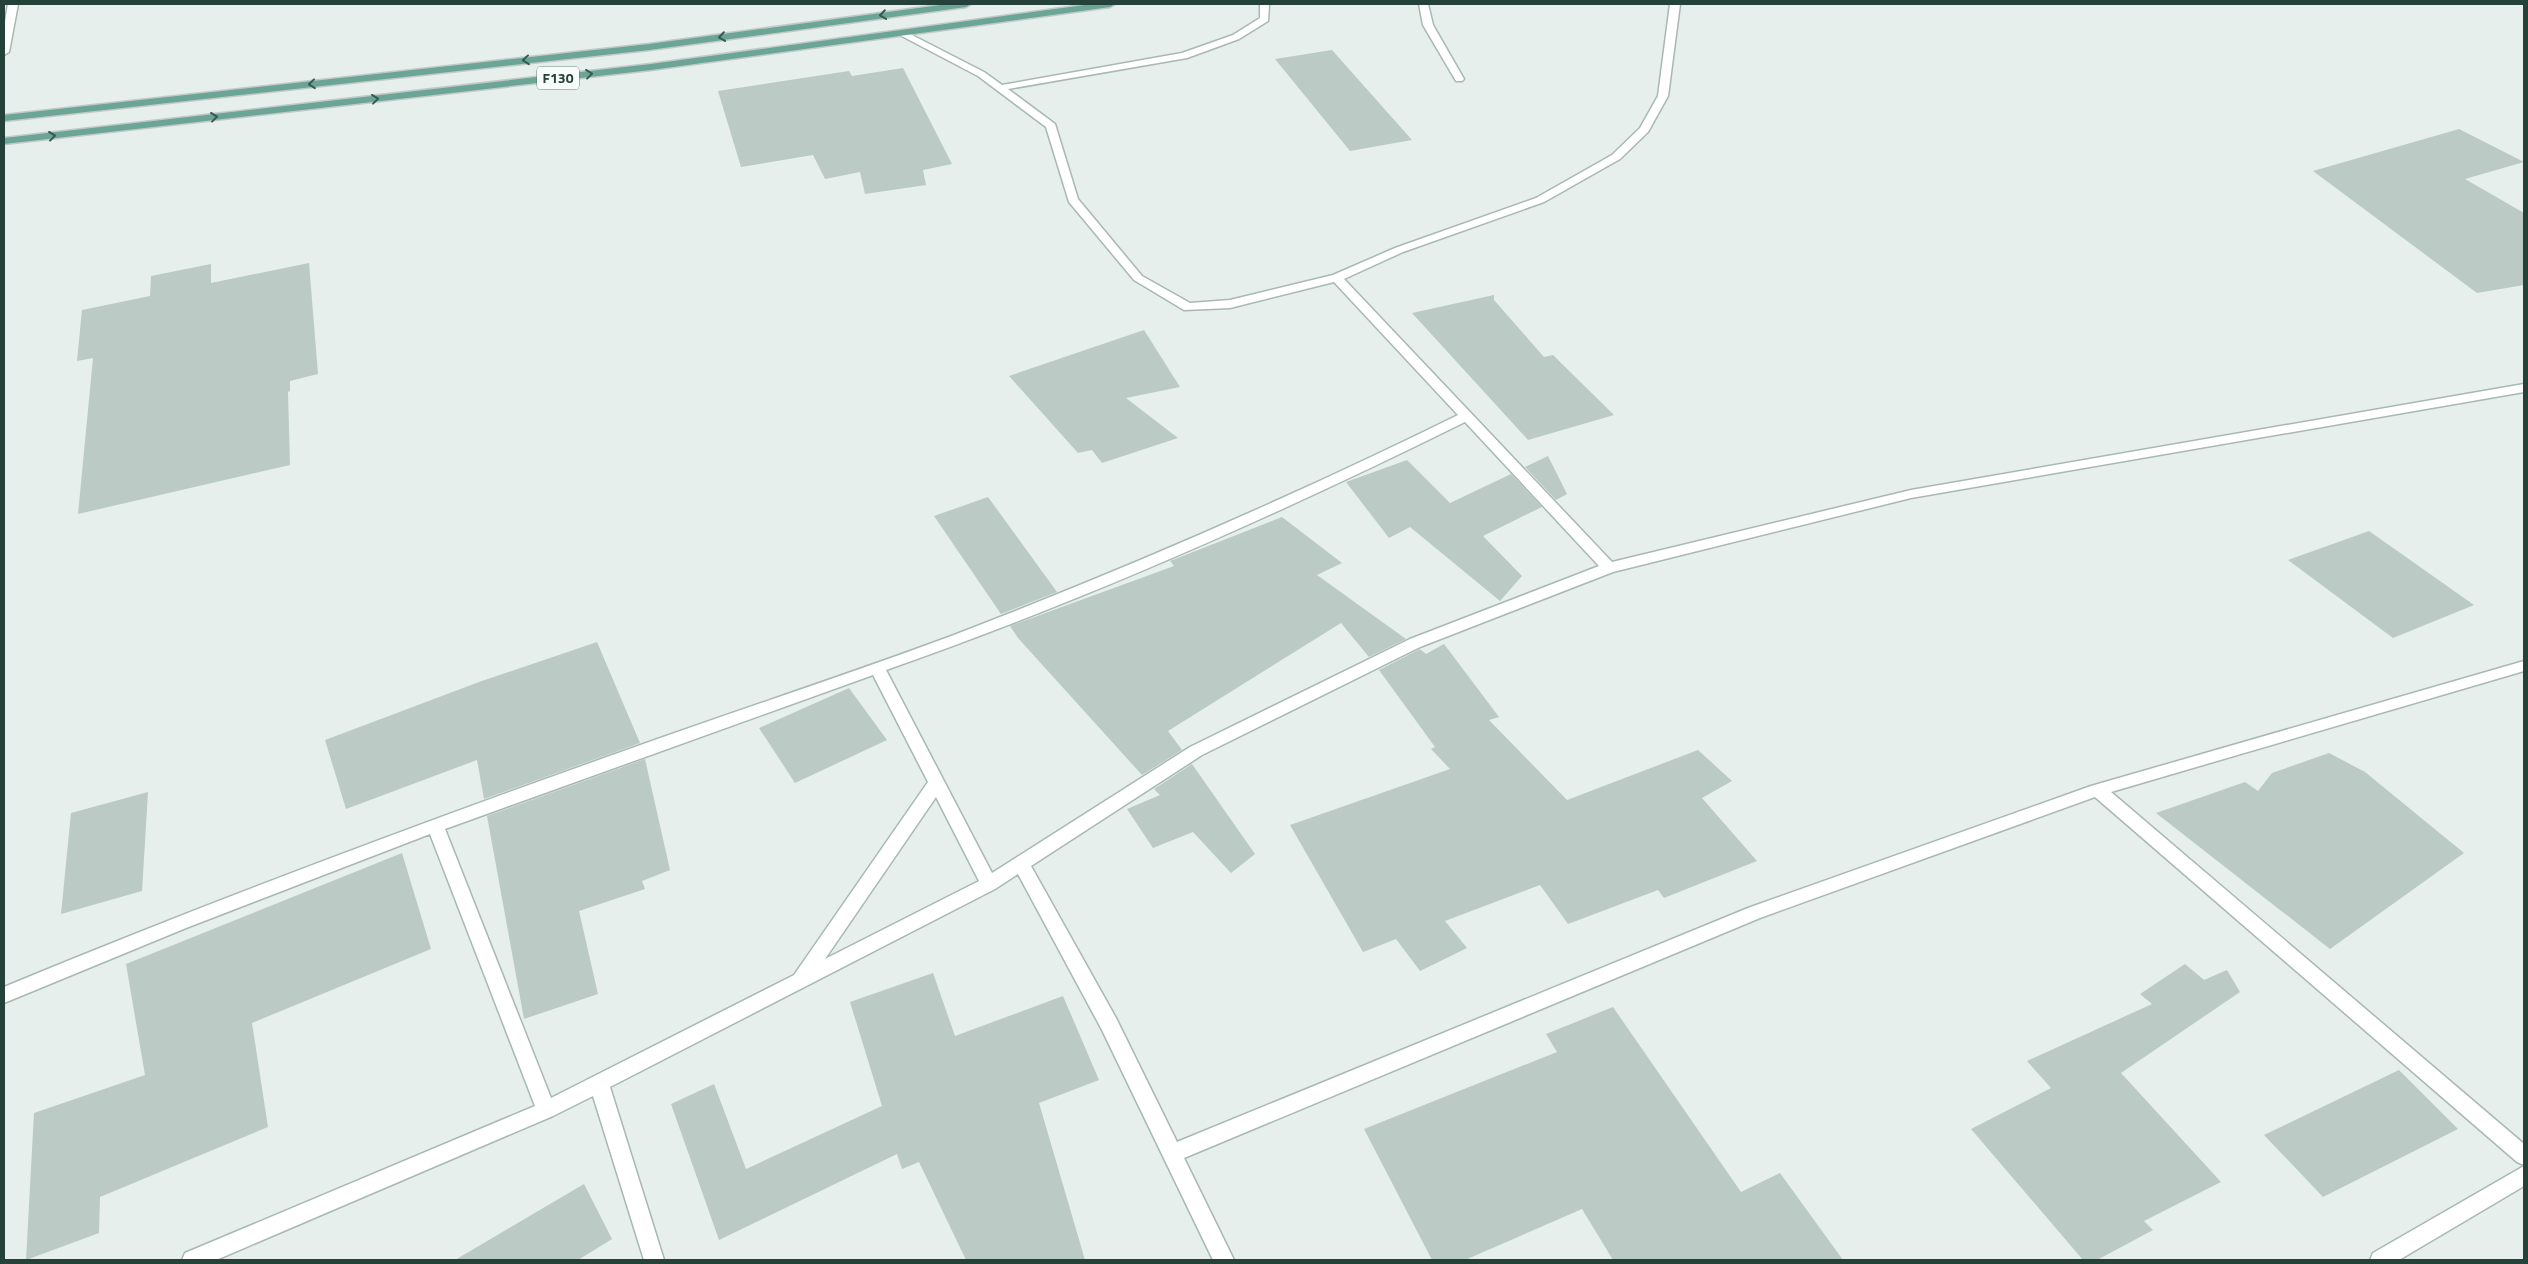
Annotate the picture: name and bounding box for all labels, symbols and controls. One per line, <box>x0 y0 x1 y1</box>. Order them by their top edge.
one-way arrow <box>878 9 886 20</box>
one-way arrow <box>717 31 725 42</box>
one-way arrow <box>521 55 529 66</box>
road number: F130 <box>537 66 579 90</box>
one-way arrow <box>585 69 593 80</box>
one-way arrow <box>308 78 316 89</box>
one-way arrow <box>371 94 379 105</box>
one-way arrow <box>210 112 218 123</box>
one-way arrow <box>49 131 57 142</box>

